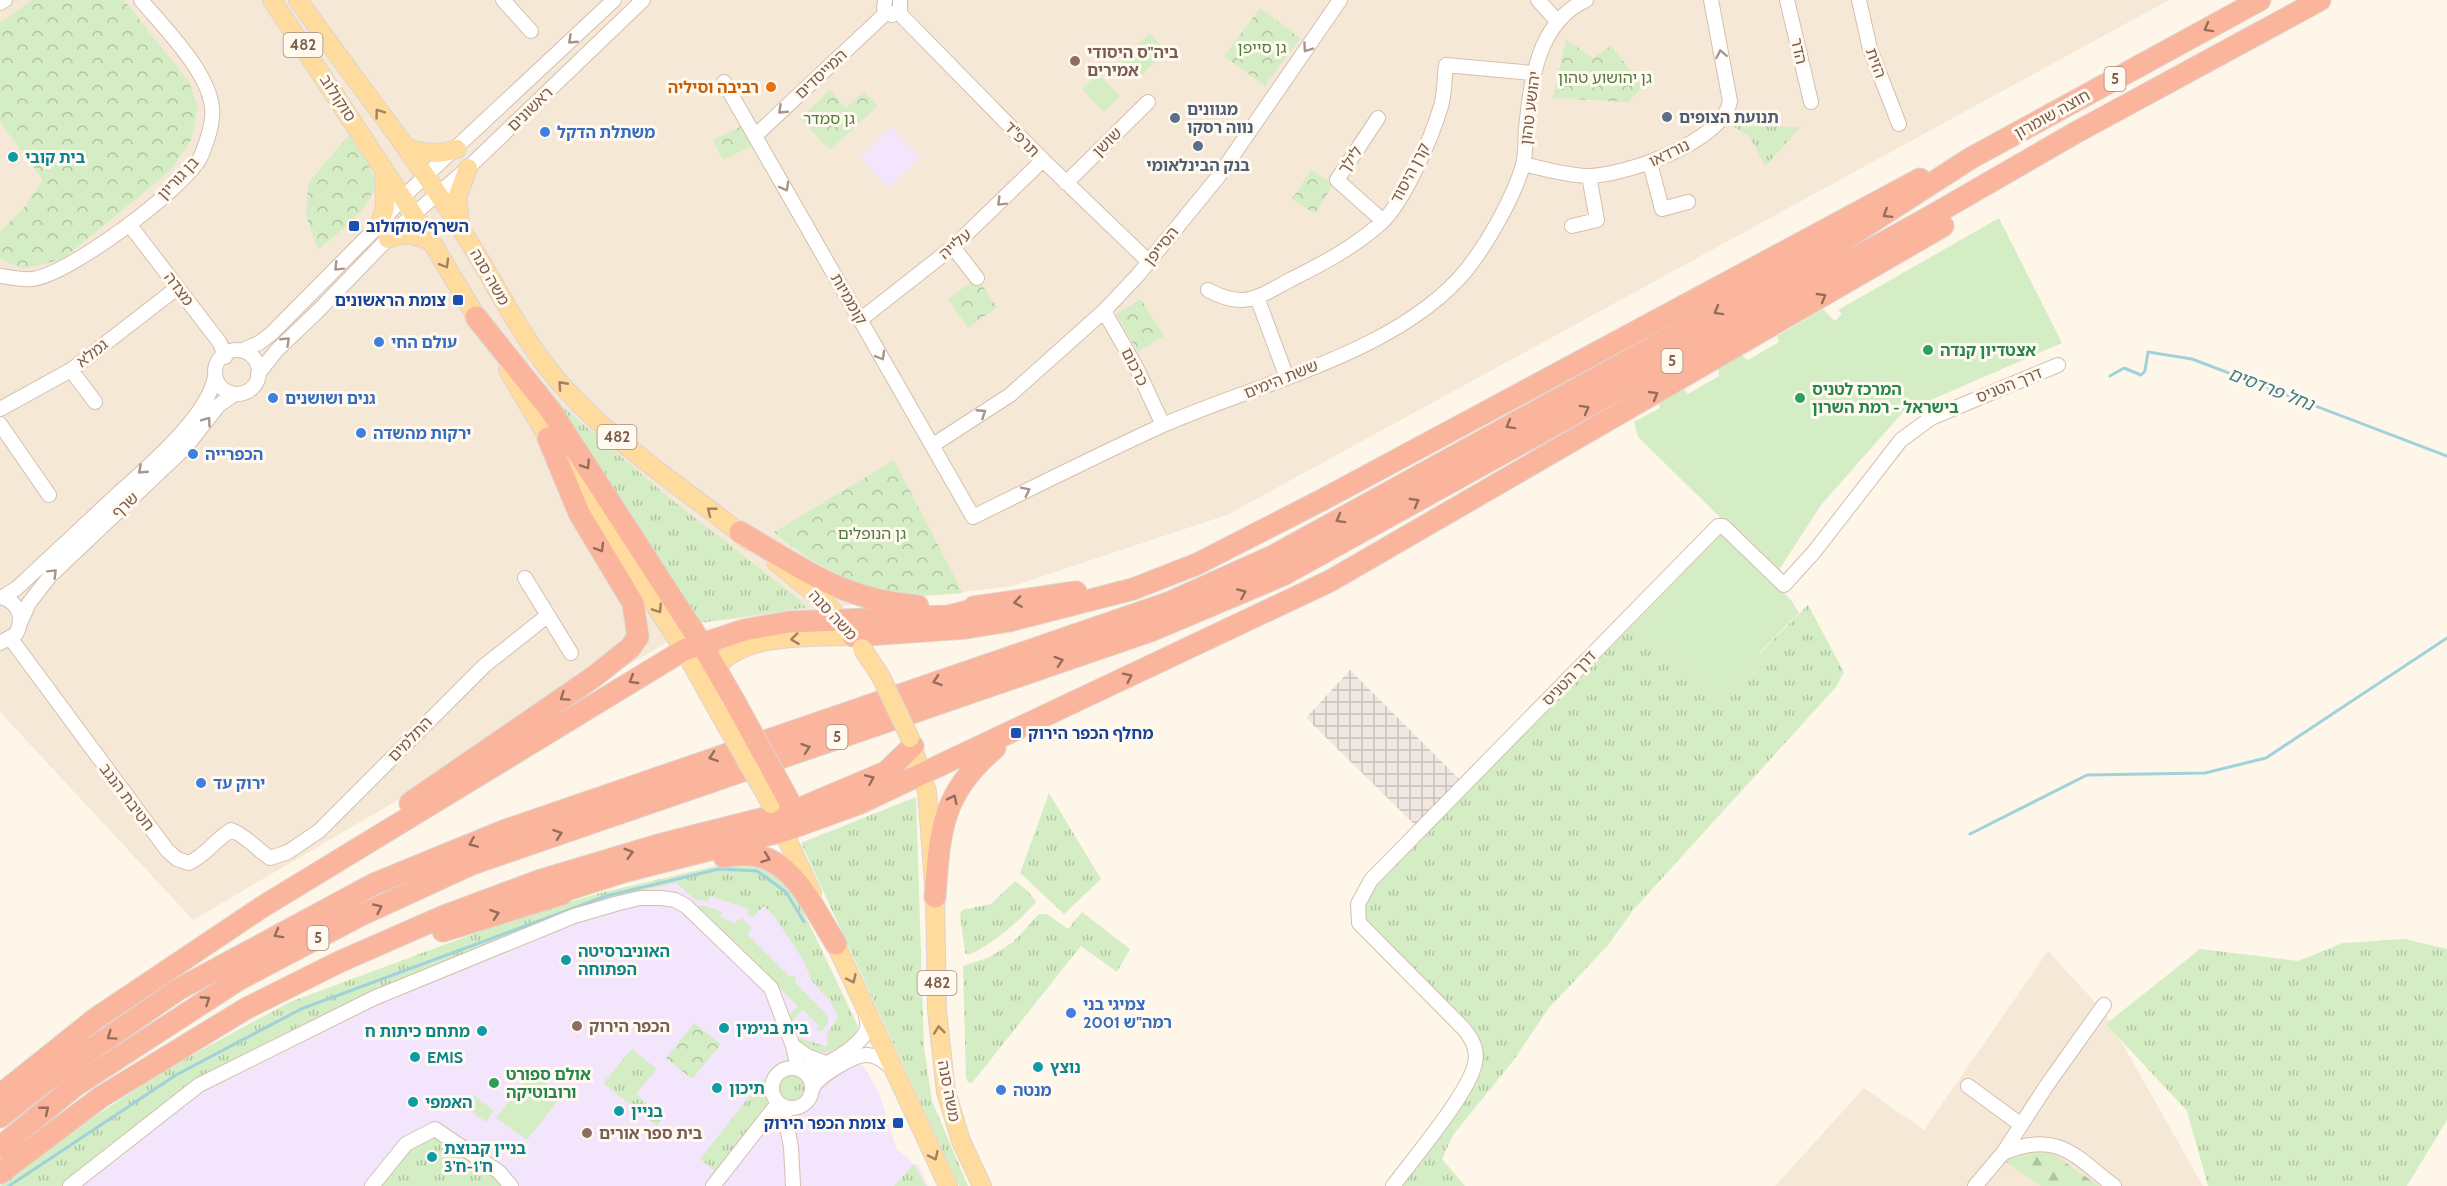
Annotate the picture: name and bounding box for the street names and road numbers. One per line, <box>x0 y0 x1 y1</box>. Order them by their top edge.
road number: 482 <box>284 33 322 57</box>
street label: הדר <box>1787 36 1811 66</box>
street label: המייסדים <box>791 45 851 103</box>
street label: הזית <box>1862 45 1890 81</box>
road number: 5 <box>2104 67 2126 91</box>
street label: יהושע טהון <box>1516 70 1544 146</box>
street label: סוקולוב <box>316 71 360 125</box>
street label: ראשונים <box>503 83 557 135</box>
street label: חוצה שומרון <box>2011 85 2093 143</box>
street label: תרפ"ד <box>1000 117 1044 161</box>
street label: שושן <box>1088 123 1126 161</box>
street label: נורדאו <box>1646 135 1692 171</box>
street label: קרן היסוד <box>1386 140 1434 206</box>
street label: לילך <box>1334 142 1366 178</box>
street label: בן גוריון <box>153 153 203 203</box>
street label: הסייפן <box>1140 223 1182 269</box>
street label: עלייה <box>935 225 975 263</box>
street label: משה סנה <box>466 245 514 309</box>
street label: מצדה <box>160 268 198 310</box>
street label: קוממיות <box>827 270 871 328</box>
street label: גמלא <box>72 335 112 371</box>
street label: כרכום <box>1117 345 1153 389</box>
road number: 5 <box>1662 349 1682 373</box>
street label: ששת הימים <box>1241 356 1321 402</box>
street label: דרך הטניס <box>1973 363 2045 407</box>
road number: 482 <box>598 425 636 449</box>
street label: שרף <box>108 488 142 522</box>
street label: משה סנה <box>805 586 861 644</box>
street label: דרך הטניס <box>1538 646 1600 710</box>
street label: התלמים <box>384 713 436 765</box>
road number: 5 <box>826 725 848 749</box>
street label: חטיבת הנגב <box>96 760 158 834</box>
road number: 5 <box>308 926 328 950</box>
road number: 482 <box>918 971 956 995</box>
street label: משה סנה <box>934 1059 964 1123</box>

